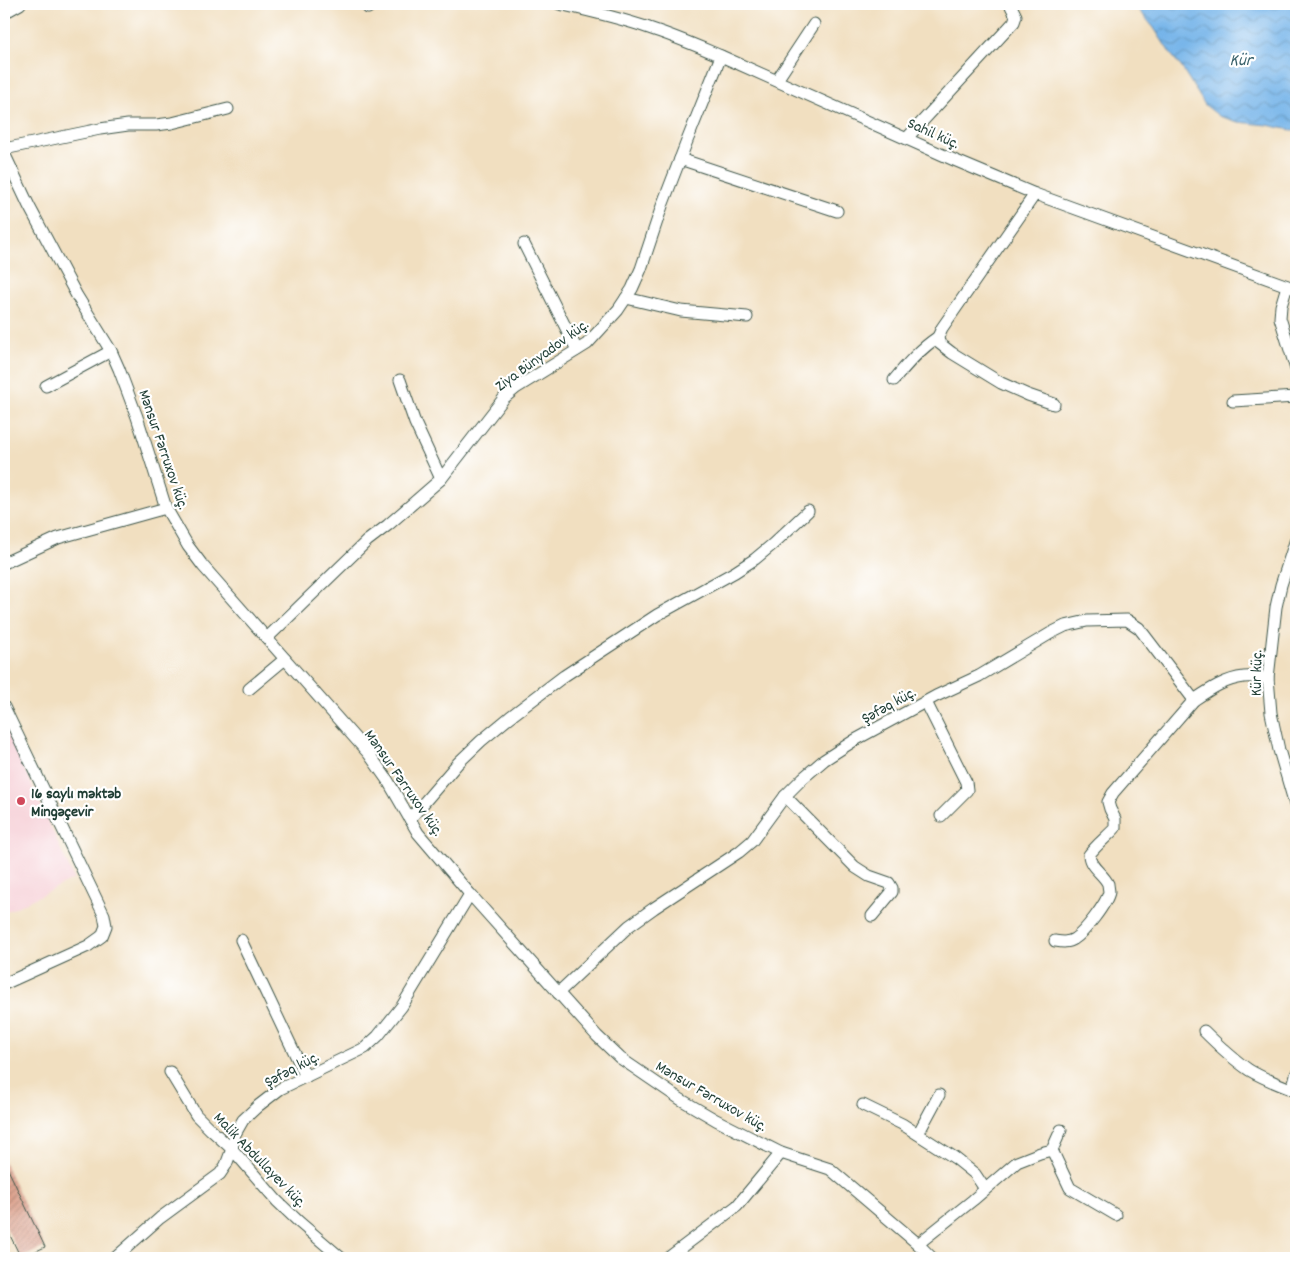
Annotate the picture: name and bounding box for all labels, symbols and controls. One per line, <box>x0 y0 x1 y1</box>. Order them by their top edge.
water label: Kür <box>1230 49 1255 74</box>
street label: Sahil küç. <box>903 113 963 156</box>
street label: Ziya Bünyadov küç. <box>491 314 594 398</box>
street label: Mənsur Fərruxov küç. <box>131 387 194 513</box>
street label: Kür küç. <box>1246 650 1269 696</box>
street label: Şəfəq küç. <box>858 682 921 731</box>
street label: Mənsur Fərruxov küç. <box>358 725 448 841</box>
place label: 16 saylı məktəb Mingəçevir <box>31 783 121 824</box>
marker: 16 saylı məktəb Mingəçevir <box>15 795 27 807</box>
street label: Şəfəq küç. <box>261 1046 324 1094</box>
street label: Mənsur Fərruxov küç. <box>651 1056 771 1138</box>
street label: Malik Abdullayev küç. <box>207 1108 311 1214</box>

